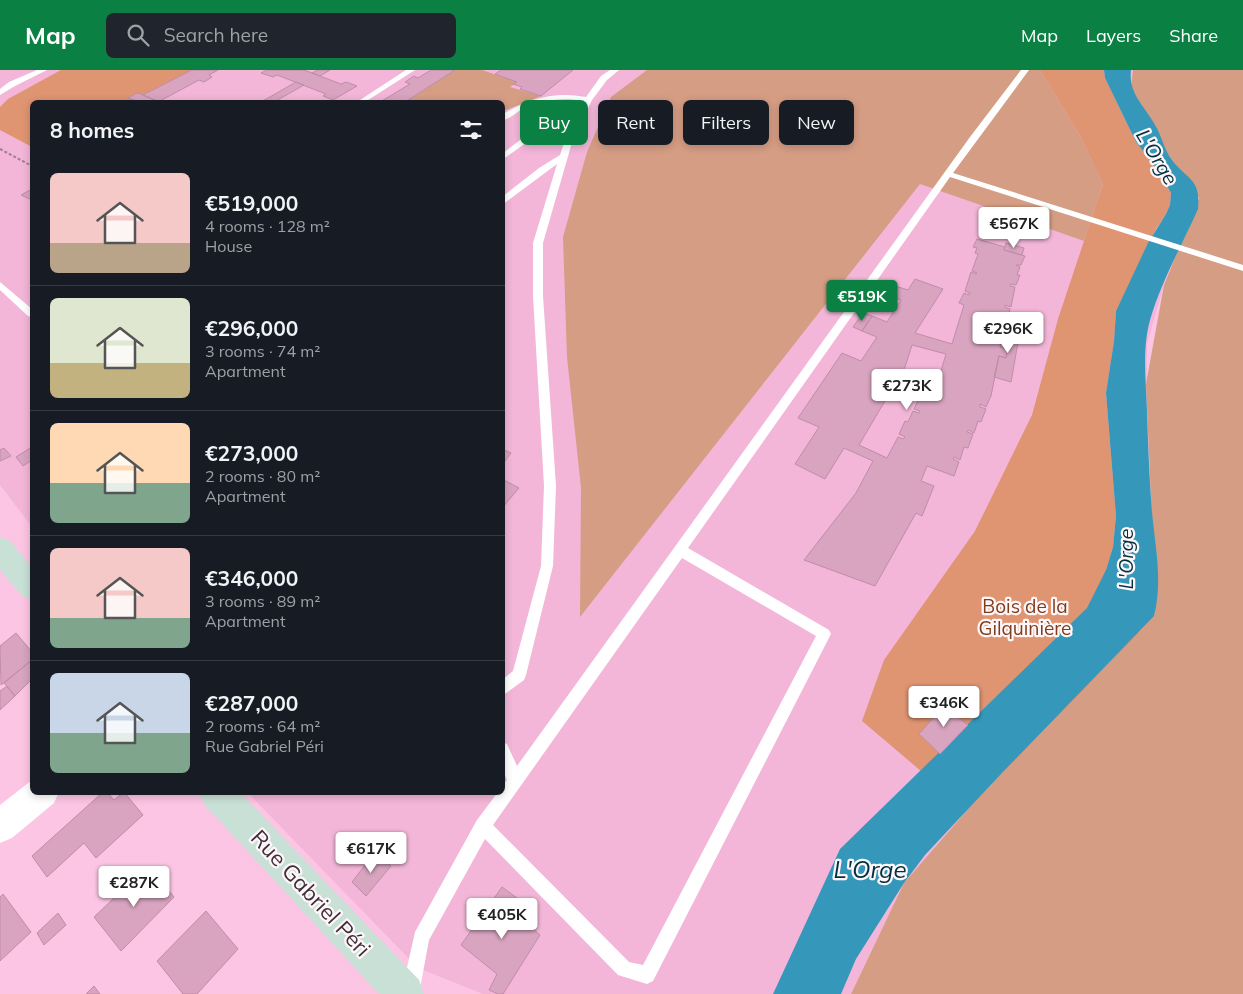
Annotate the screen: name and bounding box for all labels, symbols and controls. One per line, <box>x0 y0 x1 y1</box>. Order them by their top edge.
search box <box>106 13 456 58</box>
text: Map <box>25 20 76 50</box>
icon: search <box>124 21 152 49</box>
text: Search here <box>164 23 268 47</box>
text: Map <box>1021 24 1058 47</box>
text: Layers <box>1086 24 1141 47</box>
text: Share <box>1169 24 1218 47</box>
chip: Buy <box>520 100 588 145</box>
chip: Rent <box>598 100 673 145</box>
chip: Filters <box>683 100 769 145</box>
chip: New <box>779 100 854 145</box>
icon: filters <box>457 116 485 144</box>
text: 8 homes <box>50 117 134 143</box>
water label: L'Orge <box>1131 124 1184 189</box>
text: €519,000 <box>205 190 298 216</box>
icon: home <box>90 193 150 253</box>
pin: €567K <box>979 206 1049 249</box>
text: €567K <box>989 213 1039 233</box>
text: 4 rooms · 128 m² <box>205 216 330 236</box>
text: House <box>205 236 252 256</box>
pin: €519K <box>827 280 897 322</box>
text: €519K <box>837 286 887 306</box>
pin: €296K <box>973 312 1043 354</box>
text: €296,000 <box>205 315 298 341</box>
icon: home <box>90 318 150 378</box>
text: €296K <box>983 318 1033 338</box>
text: 3 rooms · 74 m² <box>205 341 320 361</box>
text: Apartment <box>205 361 286 381</box>
pin: €273K <box>872 368 942 411</box>
text: €273K <box>882 375 932 395</box>
text: €273,000 <box>205 440 298 466</box>
icon: home <box>90 443 150 503</box>
text: 2 rooms · 80 m² <box>205 466 320 486</box>
text: Apartment <box>205 486 286 506</box>
water label: L'Orge <box>1113 528 1138 589</box>
text: €346,000 <box>205 565 298 591</box>
icon: home <box>90 568 150 628</box>
text: 3 rooms · 89 m² <box>205 591 320 611</box>
park label: Bois de la Gilquinière <box>979 594 1071 640</box>
text: Apartment <box>205 611 286 631</box>
pin: €346K <box>909 686 979 728</box>
text: €287,000 <box>205 690 298 716</box>
text: €346K <box>919 692 969 712</box>
icon: home <box>90 693 150 753</box>
text: 2 rooms · 64 m² <box>205 716 320 736</box>
text: Rue Gabriel Péri <box>205 736 324 756</box>
street label: Rue Gabriel Péri <box>245 824 377 962</box>
pin: €617K <box>336 832 406 874</box>
text: €617K <box>346 838 396 858</box>
water label: L'Orge <box>834 854 907 884</box>
pin: €287K <box>99 866 169 908</box>
text: €287K <box>109 872 159 892</box>
pin: €405K <box>467 898 537 940</box>
text: €405K <box>477 904 527 924</box>

